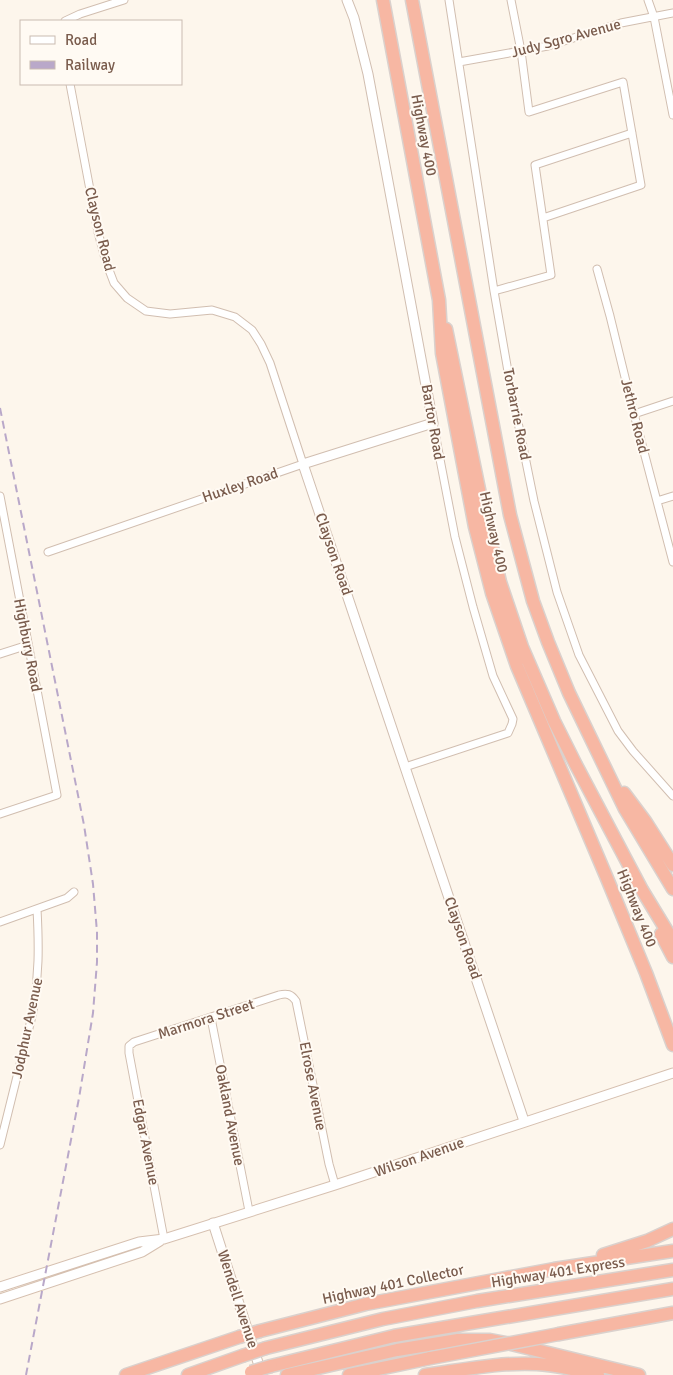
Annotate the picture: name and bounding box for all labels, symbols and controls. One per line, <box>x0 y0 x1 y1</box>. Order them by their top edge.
street label: Judy Sgro Avenue <box>509 15 623 61</box>
legend <box>20 20 182 85</box>
text: Road <box>65 31 97 49</box>
text: Railway <box>65 56 115 74</box>
street label: Highway 400 <box>407 93 441 177</box>
street label: Clayson Road <box>81 185 119 273</box>
street label: Torbarrie Road <box>499 367 535 462</box>
street label: Jethro Road <box>617 377 653 455</box>
street label: Bartor Road <box>418 383 448 461</box>
street label: Huxley Road <box>200 464 280 506</box>
street label: Highway 400 <box>476 490 512 574</box>
street label: Clayson Road <box>312 510 357 598</box>
street label: Highbury Road <box>10 597 46 693</box>
street label: Highway 400 <box>613 866 661 950</box>
street label: Clayson Road <box>441 894 486 982</box>
street label: Jodphur Avenue <box>8 976 46 1080</box>
street label: Marmora Street <box>155 995 257 1043</box>
street label: Elrose Avenue <box>296 1040 330 1132</box>
street label: Oakland Avenue <box>211 1063 249 1167</box>
street label: Edgar Avenue <box>129 1097 163 1187</box>
street label: Wilson Avenue <box>372 1133 466 1181</box>
street label: Wendell Avenue <box>214 1248 262 1350</box>
street label: Highway 401 Express <box>490 1252 627 1291</box>
street label: Highway 401 Collector <box>321 1260 466 1308</box>

